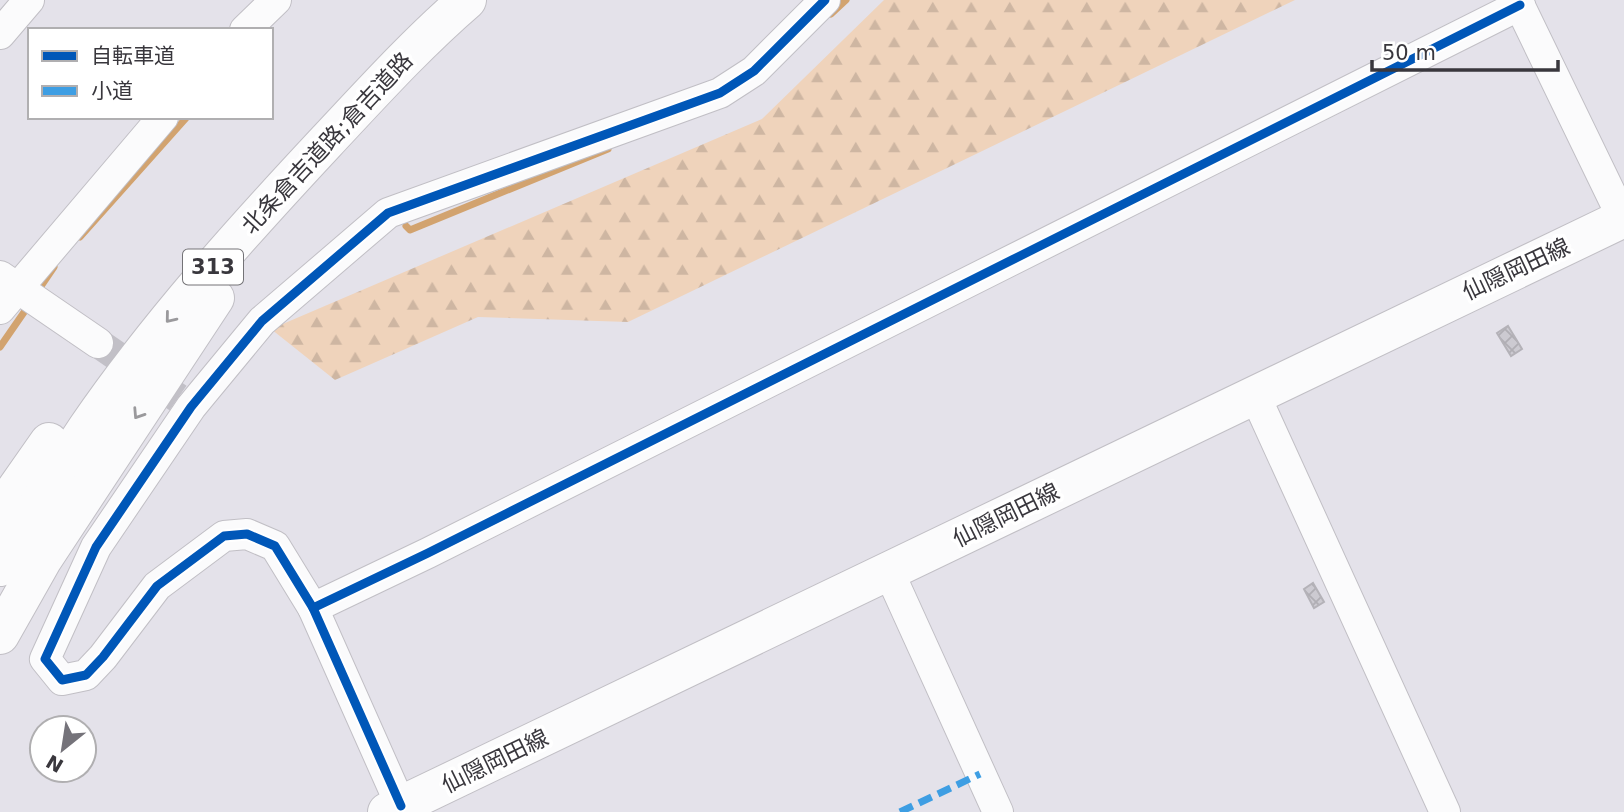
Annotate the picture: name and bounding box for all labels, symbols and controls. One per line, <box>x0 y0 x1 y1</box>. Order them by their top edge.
legend <box>28 28 273 119</box>
scale bar <box>1372 28 1558 72</box>
text: 50 m <box>1382 41 1436 65</box>
text: 自転車道 <box>91 44 175 68</box>
street label: 北条倉吉道路;倉吉道路 <box>236 47 418 239</box>
text: 小道 <box>91 79 133 103</box>
street label: 仙隠岡田線 <box>1458 233 1574 305</box>
road number: 313 <box>183 250 243 284</box>
one-way arrow <box>166 310 178 323</box>
one-way arrow <box>134 406 146 419</box>
street label: 仙隠岡田線 <box>949 478 1063 552</box>
north arrow <box>28 714 98 784</box>
street label: 仙隠岡田線 <box>438 724 552 798</box>
text: N <box>42 750 67 777</box>

